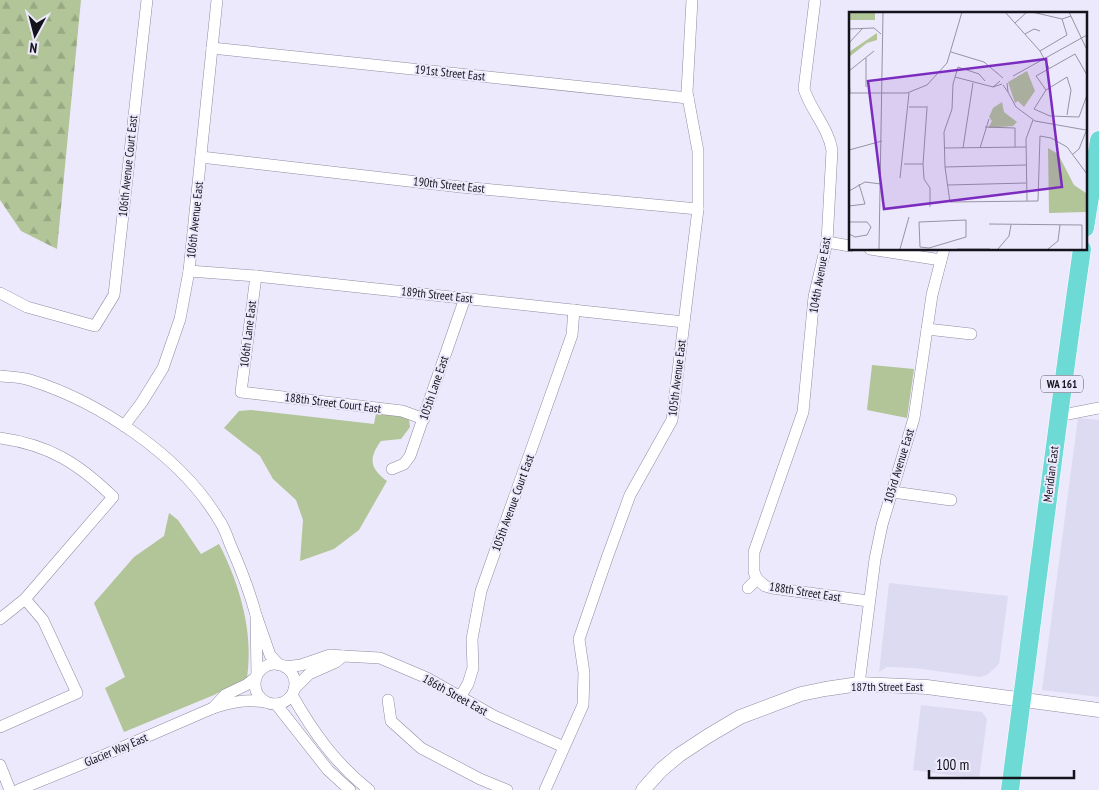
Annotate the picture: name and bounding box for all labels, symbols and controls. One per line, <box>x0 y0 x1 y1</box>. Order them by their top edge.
north arrow <box>10 10 60 60</box>
inset map <box>849 12 1086 250</box>
text: N <box>29 39 38 57</box>
street label: 191st Street East <box>414 61 487 84</box>
street label: 106th Avenue Court East <box>115 114 140 218</box>
street label: 190th Street East <box>412 173 486 196</box>
street label: 106th Avenue East <box>183 180 206 259</box>
street label: 104th Avenue East <box>805 235 834 314</box>
street label: 189th Street East <box>400 283 474 306</box>
street label: 106th Lane East <box>236 299 259 368</box>
street label: 105th Avenue East <box>664 338 689 417</box>
street label: 105th Lane East <box>416 353 452 422</box>
road number: WA 161 <box>1041 376 1083 392</box>
street label: 188th Street Court East <box>284 389 383 416</box>
street label: 103rd Avenue East <box>880 426 917 505</box>
street label: Meridian East <box>1040 444 1061 503</box>
street label: 105th Avenue Court East <box>488 452 537 553</box>
street label: 188th Street East <box>768 578 843 605</box>
street label: 186th Street East <box>420 671 491 719</box>
street label: 187th Street East <box>851 679 924 694</box>
street label: Glacier Way East <box>82 729 150 770</box>
scale bar <box>929 748 1074 780</box>
text: 100 m <box>936 755 969 774</box>

